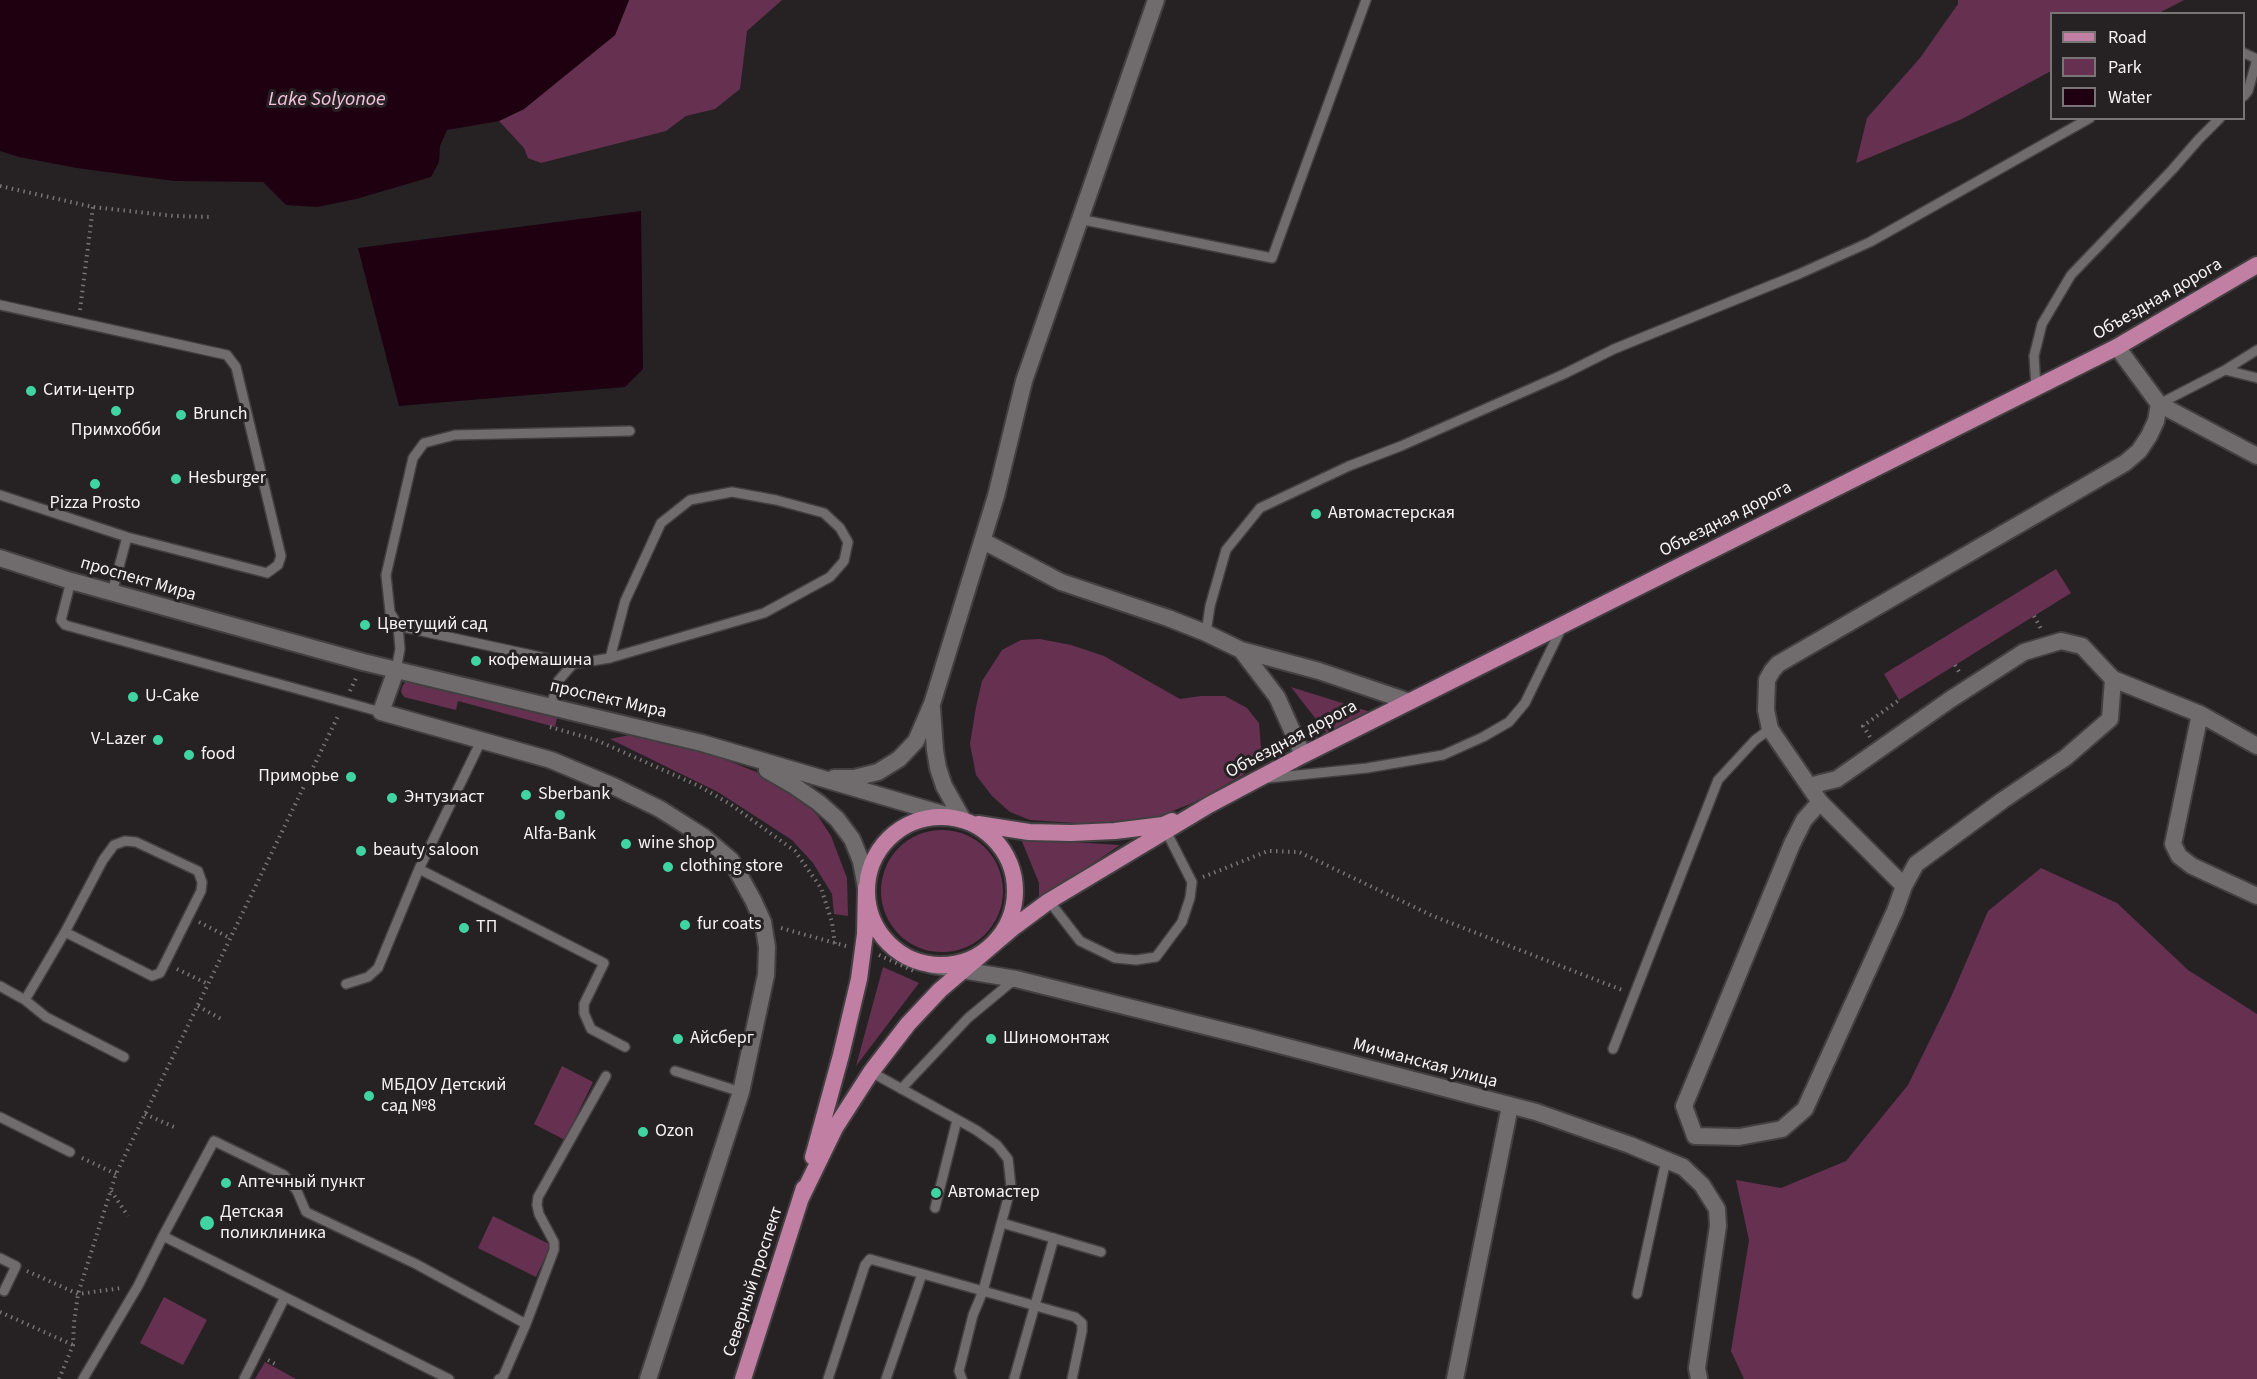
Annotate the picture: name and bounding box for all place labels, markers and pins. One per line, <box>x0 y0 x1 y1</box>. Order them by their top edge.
place label: Сити-центр <box>43 380 135 402</box>
marker: Сити-центр <box>24 384 38 398</box>
marker: Примхобби <box>109 404 123 418</box>
place label: Brunch <box>193 404 247 426</box>
marker: Brunch <box>174 408 188 422</box>
place label: Примхобби <box>71 420 161 442</box>
place label: Hesburger <box>188 468 266 490</box>
marker: Hesburger <box>169 472 183 486</box>
marker: Pizza Prosto <box>88 477 102 491</box>
place label: Pizza Prosto <box>50 493 140 515</box>
place label: Автомастерская <box>1328 503 1455 525</box>
marker: Автомастерская <box>1309 507 1323 521</box>
place label: Цветущий сад <box>377 614 488 636</box>
marker: Цветущий сад <box>358 618 372 632</box>
place label: кофемашина <box>488 650 592 672</box>
marker: кофемашина <box>469 654 483 668</box>
place label: U-Cake <box>145 686 199 708</box>
marker: U-Cake <box>126 690 140 704</box>
place label: V-Lazer <box>91 729 146 751</box>
marker: V-Lazer <box>151 733 165 747</box>
place label: food <box>201 744 236 766</box>
marker: food <box>182 748 196 762</box>
place label: Приморье <box>258 766 339 788</box>
marker: Приморье <box>344 770 358 784</box>
place label: Sberbank <box>538 784 610 806</box>
place label: Энтузиаст <box>404 787 485 809</box>
marker: Sberbank <box>519 788 533 802</box>
marker: Энтузиаст <box>385 791 399 805</box>
marker: Alfa-Bank <box>553 808 567 822</box>
place label: Alfa-Bank <box>524 824 596 846</box>
place label: wine shop <box>638 833 715 855</box>
marker: wine shop <box>619 837 633 851</box>
place label: beauty saloon <box>373 840 479 862</box>
marker: beauty saloon <box>354 844 368 858</box>
place label: clothing store <box>680 856 783 878</box>
marker: clothing store <box>661 860 675 874</box>
place label: fur coats <box>697 914 762 936</box>
place label: ТП <box>476 917 497 939</box>
marker: fur coats <box>678 918 692 932</box>
marker: ТП <box>457 921 471 935</box>
place label: Айсберг <box>690 1028 754 1050</box>
place label: Шиномонтаж <box>1003 1028 1109 1050</box>
marker: Айсберг <box>671 1032 685 1046</box>
marker: Шиномонтаж <box>984 1032 998 1046</box>
place label: МБДОУ Детский сад №8 <box>381 1075 506 1118</box>
marker: МБДОУ Детский сад №8 <box>362 1089 376 1103</box>
place label: Ozon <box>655 1121 694 1143</box>
marker: Ozon <box>636 1125 650 1139</box>
place label: Аптечный пункт <box>238 1172 365 1194</box>
marker: Аптечный пункт <box>219 1176 233 1190</box>
place label: Автомастер <box>948 1182 1040 1204</box>
marker: Автомастер <box>929 1186 943 1200</box>
place label: Детская поликлиника <box>220 1202 326 1244</box>
marker: Детская поликлиника <box>198 1214 216 1232</box>

